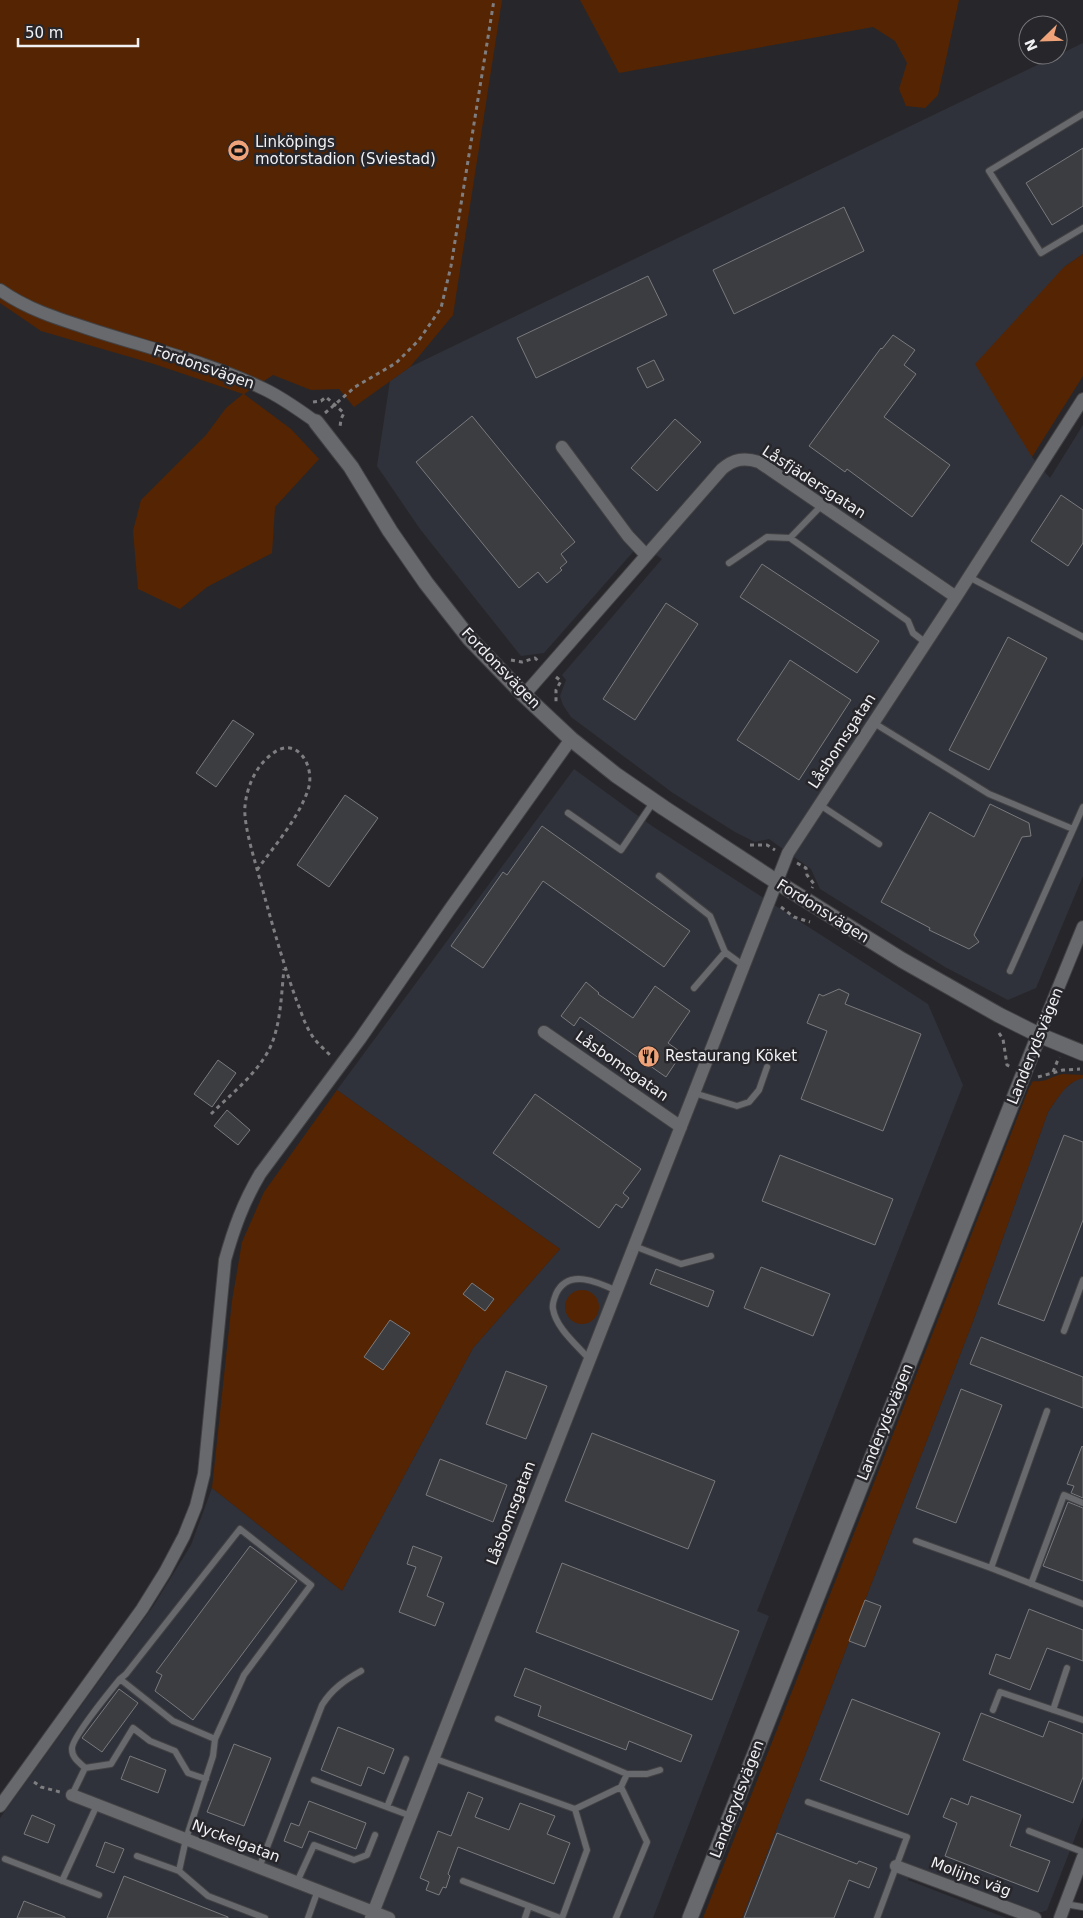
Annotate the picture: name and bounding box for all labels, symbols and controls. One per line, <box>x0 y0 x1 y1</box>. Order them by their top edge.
scale bar <box>18 15 138 47</box>
north arrow <box>1018 15 1068 65</box>
text: 50 m <box>25 24 63 42</box>
text: N <box>1021 37 1041 54</box>
place label: Linköpings motorstadion (Sviestad) <box>255 133 436 168</box>
sports icon: Linköpings motorstadion (Sviestad) <box>227 139 251 163</box>
street label: Fordonsvägen <box>151 341 257 393</box>
street label: Låsfjädersgatan <box>759 442 869 522</box>
street label: Fordonsvägen <box>458 624 544 712</box>
street label: Låsbomsgatan <box>805 690 879 792</box>
street label: Fordonsvägen <box>773 875 873 947</box>
street label: Landerydsvägen <box>1003 985 1067 1107</box>
street label: Låsbomsgatan <box>572 1027 672 1105</box>
restaurant icon: Restaurang Köket <box>637 1044 661 1068</box>
place label: Restaurang Köket <box>665 1047 797 1065</box>
street label: Landerydsvägen <box>853 1361 917 1483</box>
street label: Låsbomsgatan <box>483 1459 539 1567</box>
street label: Landerydsvägen <box>706 1738 768 1860</box>
street label: Nyckelgatan <box>189 1816 283 1866</box>
street label: Molijns väg <box>928 1853 1014 1901</box>

